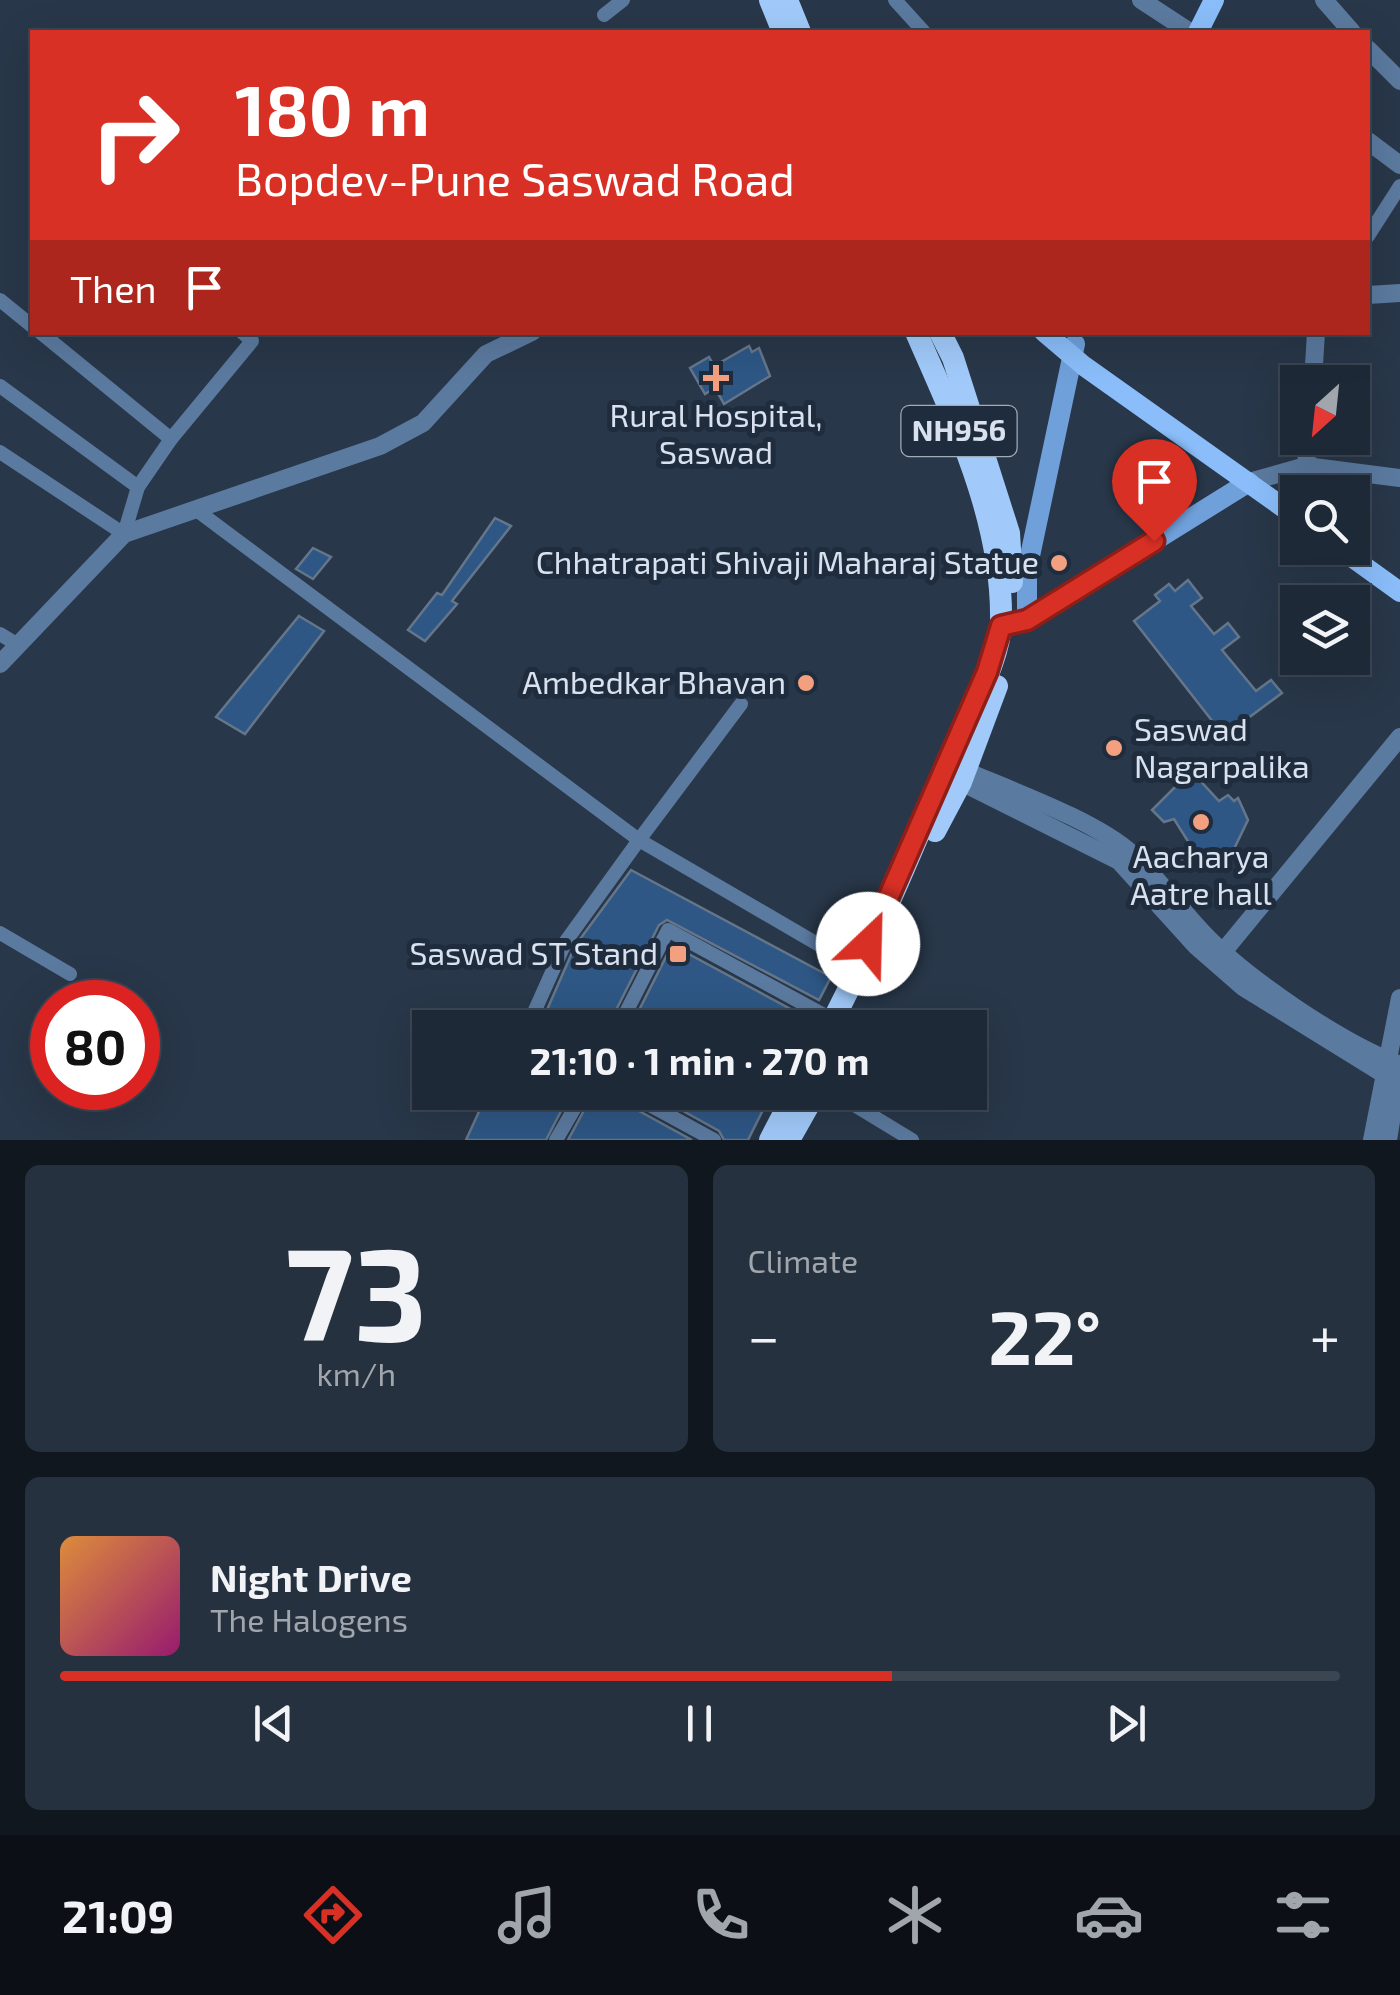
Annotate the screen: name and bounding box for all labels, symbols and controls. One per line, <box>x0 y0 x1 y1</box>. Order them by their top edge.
text: 180 m <box>235 66 430 150</box>
icon: right <box>70 70 200 200</box>
text: Bopdev-Pune Saswad Road <box>235 151 795 205</box>
icon: arrive <box>177 260 232 315</box>
text: Then <box>70 265 157 311</box>
marker: Rural Hospital, Saswad <box>703 365 729 391</box>
north arrow <box>1280 365 1370 455</box>
map controls <box>1280 365 1370 675</box>
place label: Rural Hospital, Saswad <box>609 395 823 470</box>
road number: NH956 <box>902 406 1016 456</box>
pin <box>1112 439 1197 542</box>
icon: arrive <box>1127 454 1182 509</box>
button: search <box>1280 475 1370 565</box>
place label: Chhatrapati Shivaji Maharaj Statue <box>536 542 1039 581</box>
marker: Chhatrapati Shivaji Maharaj Statue <box>1048 552 1070 574</box>
button: layers <box>1280 585 1370 675</box>
place label: Ambedkar Bhavan <box>522 662 786 700</box>
marker: Ambedkar Bhavan <box>795 672 817 694</box>
place label: Saswad Nagarpalika <box>1134 709 1310 784</box>
marker: Saswad Nagarpalika <box>1103 737 1125 759</box>
marker: Aacharya Aatre hall <box>1190 811 1212 833</box>
place label: Aacharya Aatre hall <box>1130 836 1272 911</box>
position arrow <box>816 892 920 996</box>
place label: Saswad ST Stand <box>410 933 658 971</box>
marker: Saswad ST Stand <box>667 943 689 965</box>
speed limit sign: 80 <box>30 980 160 1110</box>
text: 21:10 · 1 min · 270 m <box>530 1037 869 1083</box>
text: 73 <box>285 1211 427 1367</box>
text: Climate <box>748 1241 858 1279</box>
text: 22° <box>988 1290 1101 1380</box>
text: − <box>748 1302 780 1368</box>
text: + <box>1310 1302 1340 1368</box>
text: km/h <box>317 1354 396 1392</box>
text: Night Drive <box>210 1554 412 1600</box>
text: The Halogens <box>210 1600 408 1638</box>
icon: previous <box>246 1696 301 1751</box>
icon: pause <box>672 1696 727 1751</box>
icon: next <box>1099 1696 1154 1751</box>
icon: directions <box>298 1880 368 1950</box>
icon: music <box>492 1880 562 1950</box>
icon: phone <box>686 1880 756 1950</box>
icon: climate <box>880 1880 950 1950</box>
icon: car <box>1074 1880 1144 1950</box>
icon: filters <box>1268 1880 1338 1950</box>
text: 21:09 <box>62 1888 174 1942</box>

